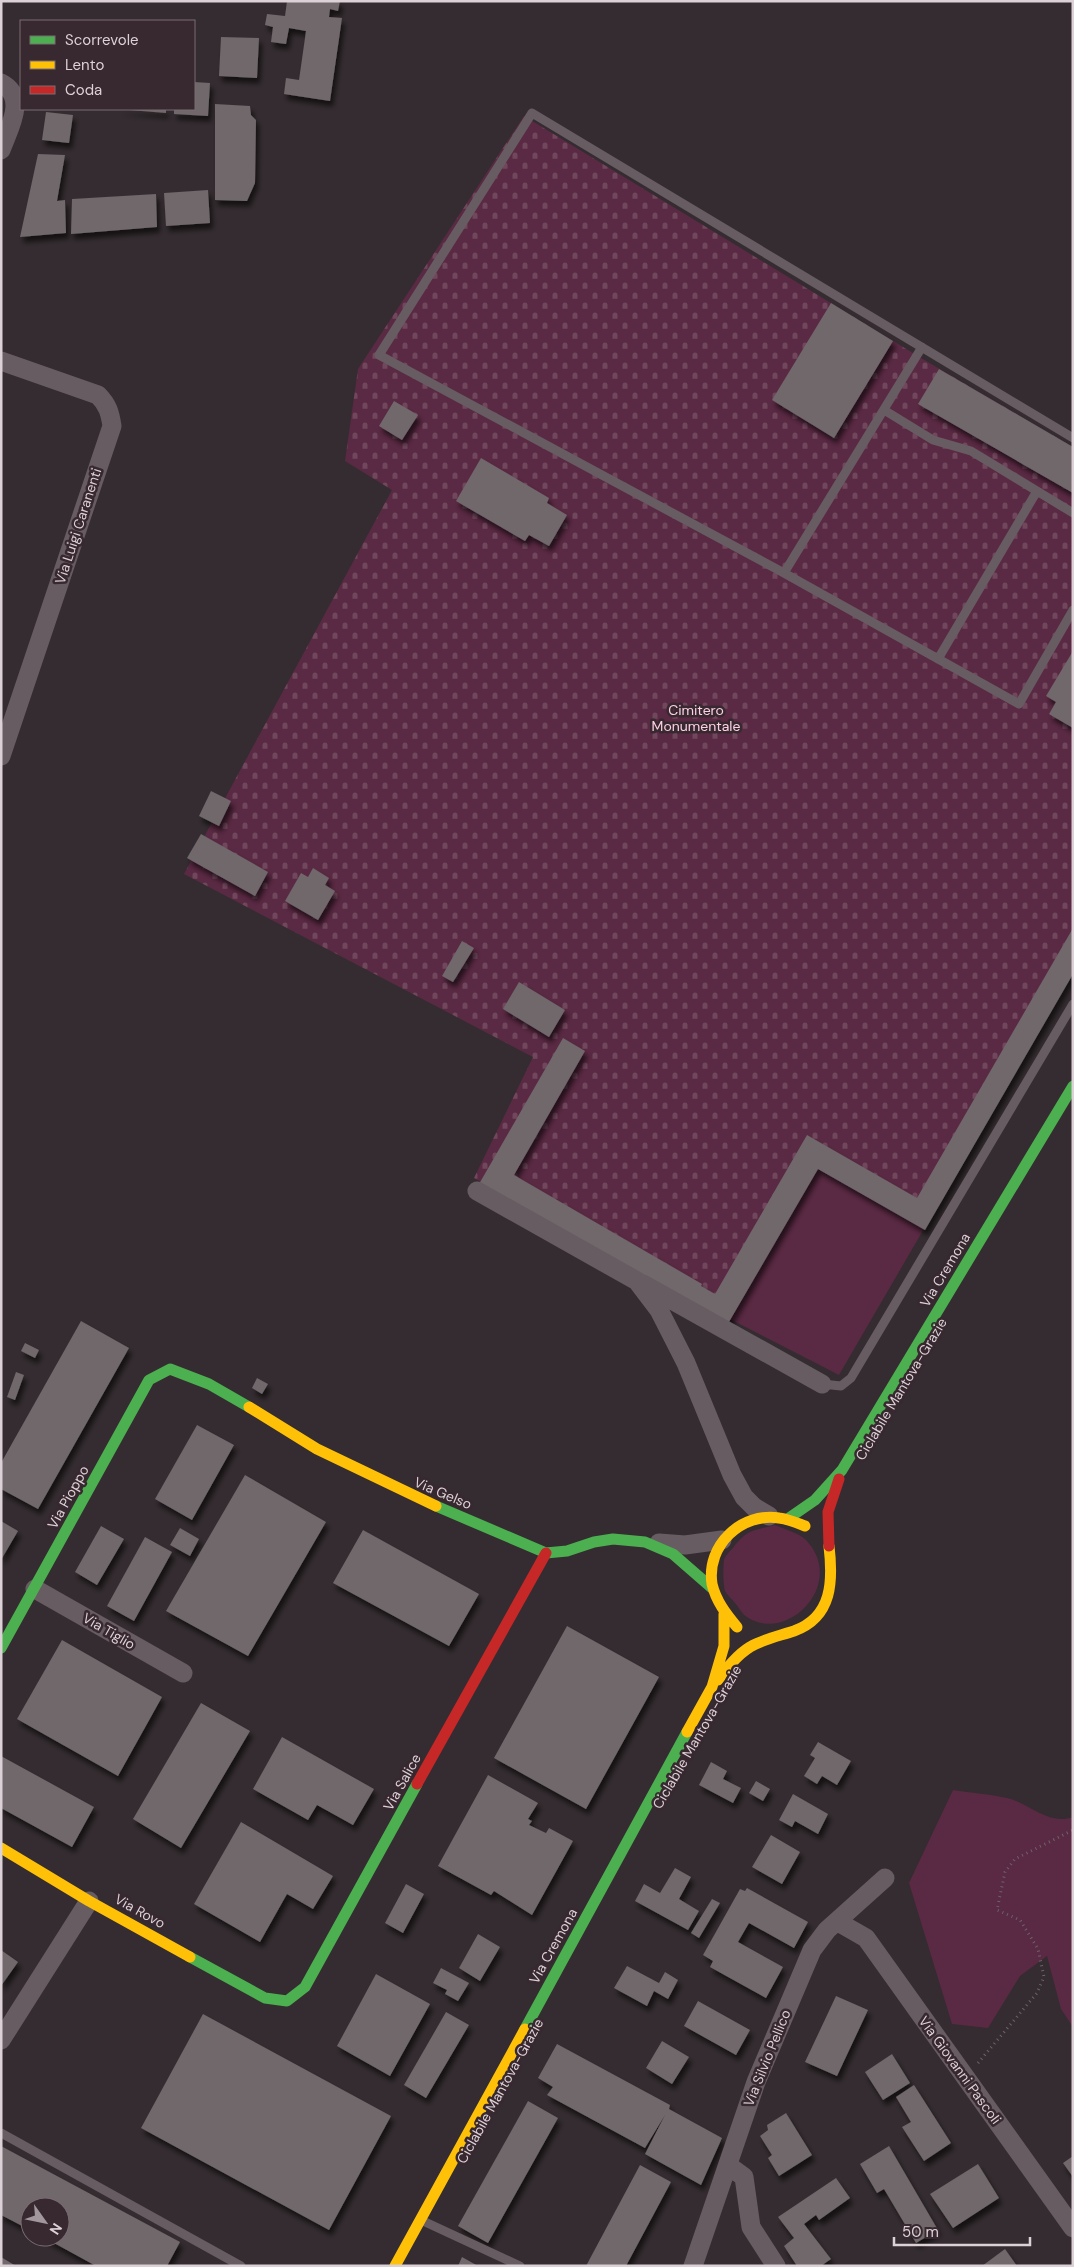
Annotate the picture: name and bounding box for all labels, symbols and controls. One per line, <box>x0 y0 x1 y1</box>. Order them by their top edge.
legend <box>20 20 195 110</box>
text: Scorrevole <box>65 30 139 50</box>
text: Lento <box>65 55 104 75</box>
text: Coda <box>65 80 102 100</box>
street label: Via Luigi Caranenti <box>51 466 105 586</box>
park label: Cimitero Monumentale <box>652 701 740 735</box>
street label: Via Cremona <box>916 1230 974 1310</box>
street label: Ciclabile Mantova-Grazie <box>851 1314 951 1464</box>
street label: Via Pioppo <box>43 1462 93 1532</box>
street label: Via Gelso <box>411 1473 475 1513</box>
street label: Via Tiglio <box>79 1609 139 1653</box>
street label: Ciclabile Mantova-Grazie <box>648 1662 746 1812</box>
street label: Via Salice <box>379 1750 425 1814</box>
street label: Via Rovo <box>111 1890 169 1932</box>
street label: Via Cremona <box>525 1905 581 1987</box>
street label: Via Silvio Pellico <box>739 2007 795 2109</box>
street label: Via Giovanni Pascoli <box>915 2013 1005 2127</box>
street label: Ciclabile Mantova-Grazie <box>453 2015 547 2167</box>
north arrow <box>20 2197 70 2247</box>
scale bar <box>894 2214 1030 2246</box>
text: N <box>46 2220 66 2238</box>
text: 50 m <box>902 2222 939 2242</box>

